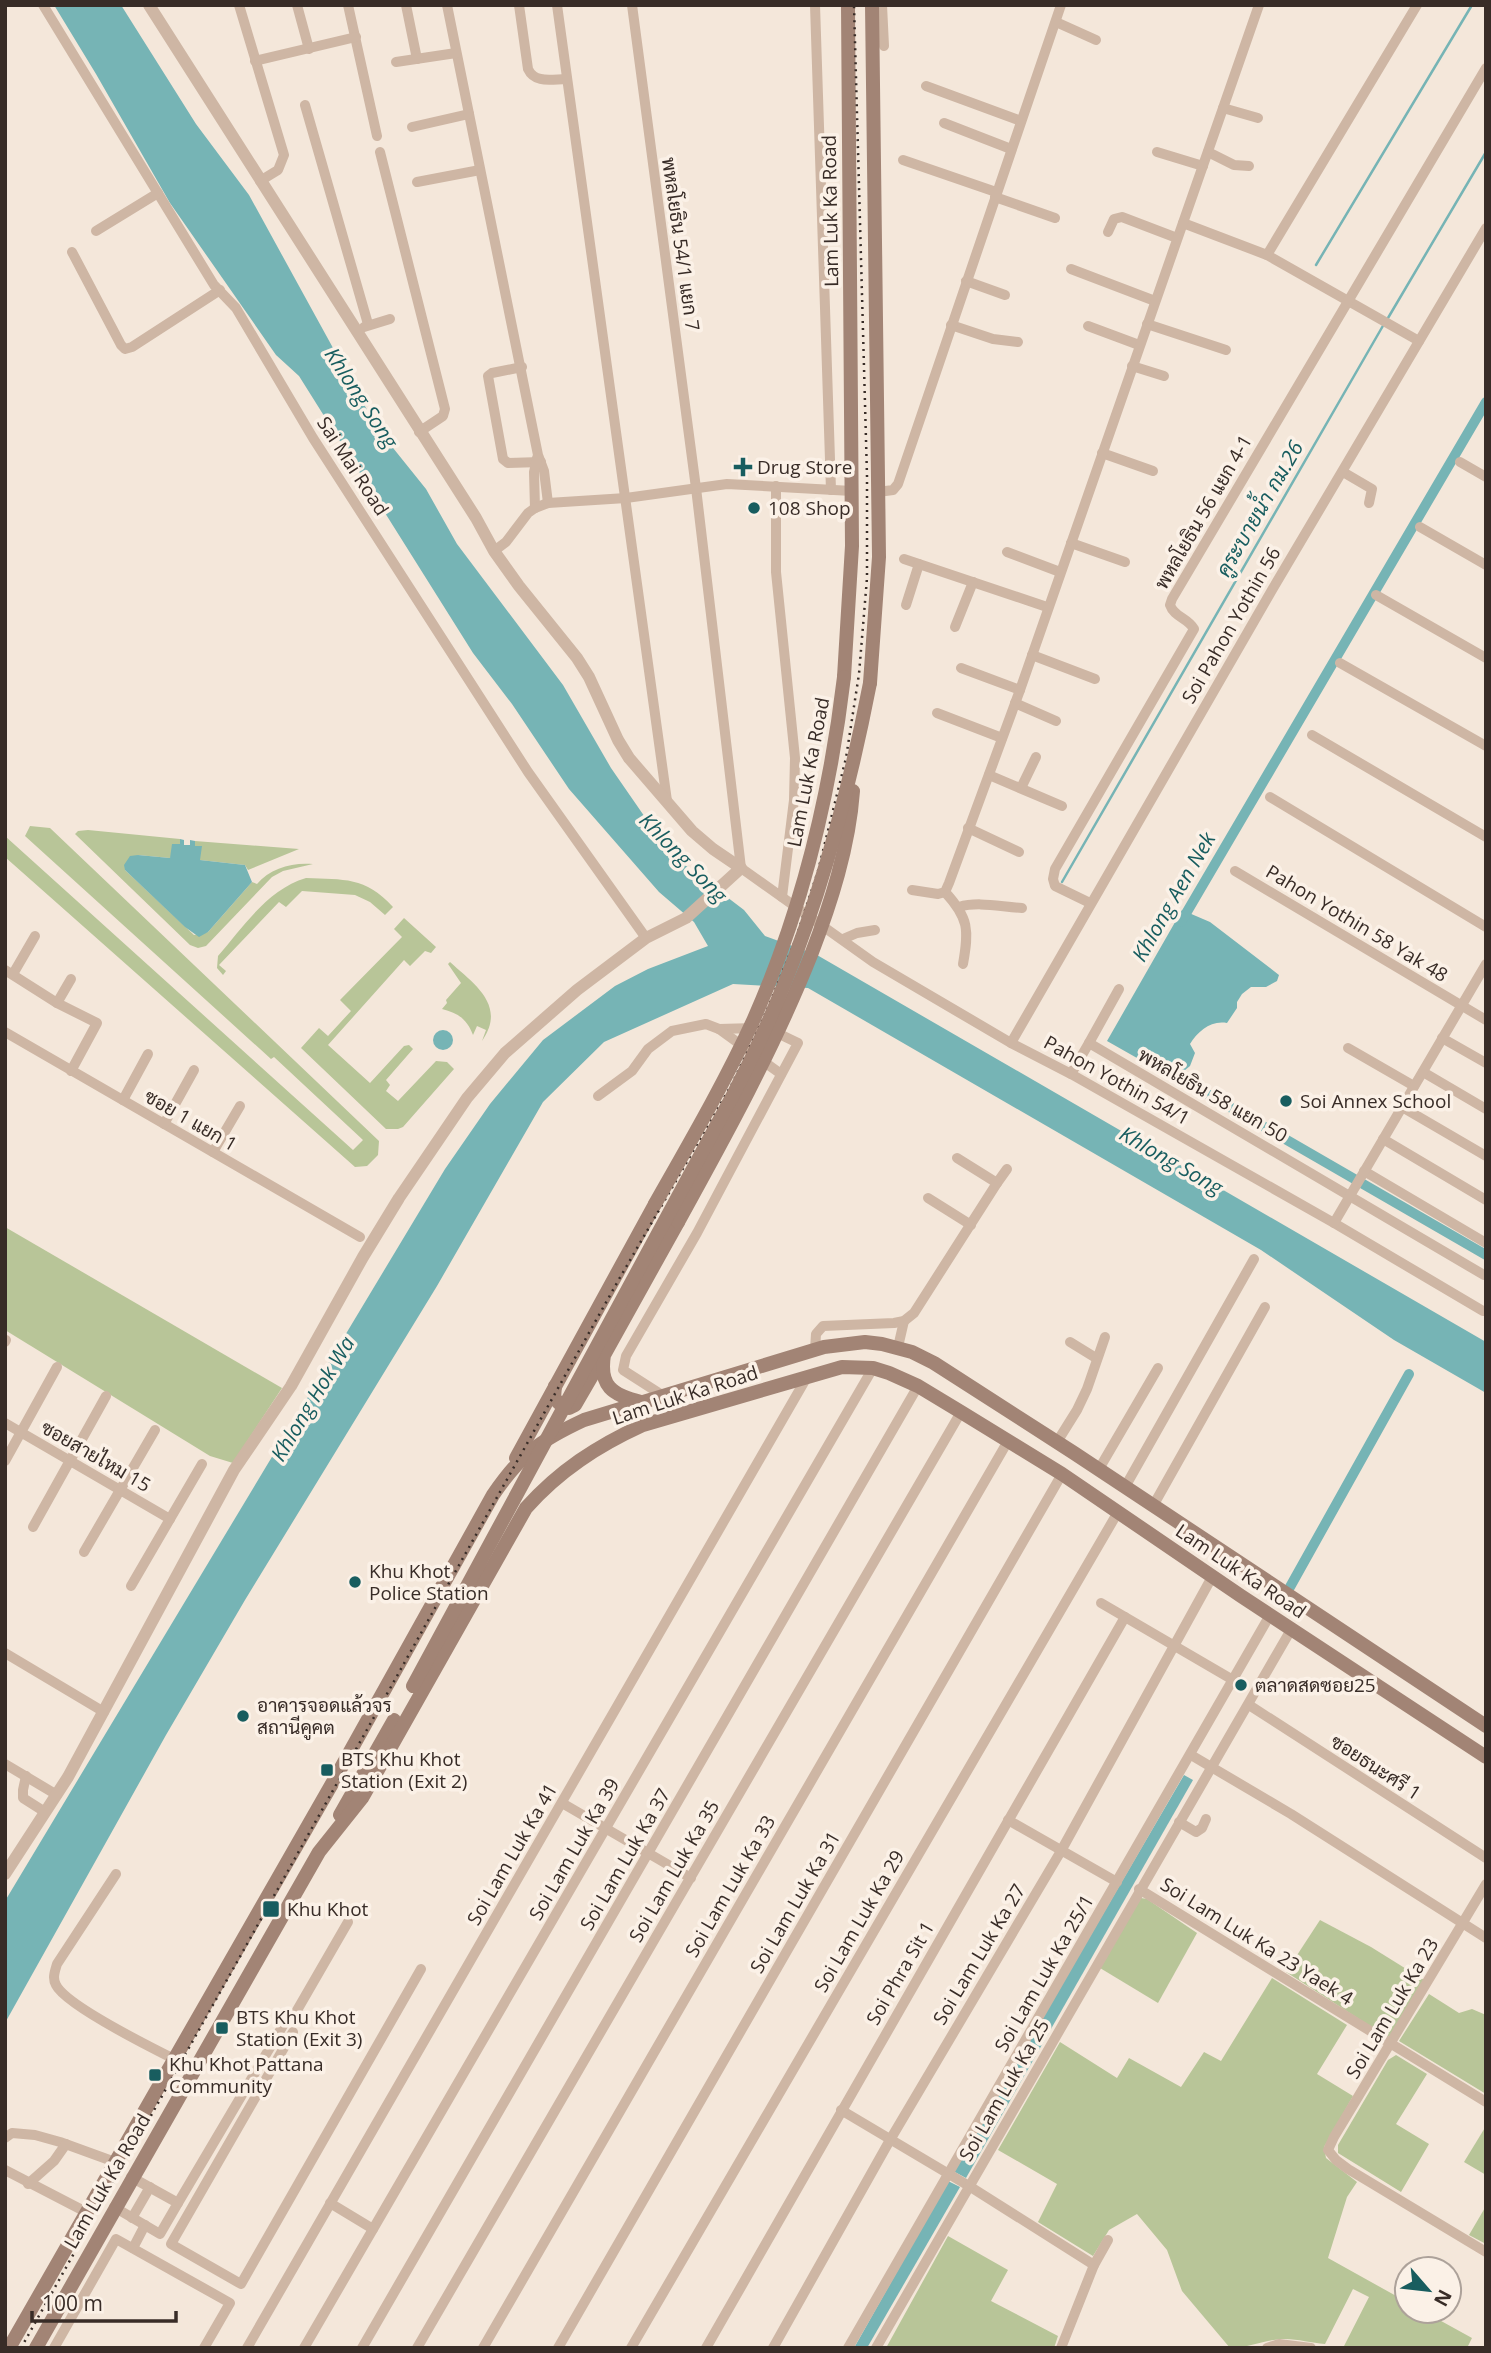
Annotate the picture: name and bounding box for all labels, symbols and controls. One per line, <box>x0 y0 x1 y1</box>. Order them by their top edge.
street label: Lam Luk Ka Road <box>816 135 844 287</box>
street label: พหลโยธิน 54/1 แยก 7 <box>656 155 706 333</box>
water label: Khlong Song <box>319 342 405 454</box>
street label: Sai Mai Road <box>311 411 395 521</box>
street label: พหลโยธิน 56 แยก 4-1 <box>1148 430 1258 594</box>
water label: คูระบายน้ำ กม.26 <box>1206 434 1311 582</box>
place label: Drug Store <box>757 454 853 480</box>
marker: Drug Store <box>735 459 751 475</box>
place label: 108 Shop <box>768 495 851 521</box>
marker: 108 Shop <box>746 500 762 516</box>
street label: Soi Pahon Yothin 56 <box>1176 542 1286 708</box>
street label: Lam Luk Ka Road <box>781 695 835 849</box>
water label: Khlong Song <box>634 806 734 909</box>
water label: Khlong Aen Nek <box>1125 826 1222 966</box>
street label: Pahon Yothin 58 Yak 48 <box>1261 858 1453 988</box>
street label: Pahon Yothin 54/1 <box>1039 1029 1195 1131</box>
street label: พหลโยธิน 58 แยก 50 <box>1134 1042 1292 1148</box>
street label: ซอย 1 แยก 1 <box>140 1083 242 1157</box>
place label: Soi Annex School <box>1300 1088 1451 1114</box>
marker: Soi Annex School <box>1278 1093 1294 1109</box>
water label: Khlong Song <box>1115 1119 1229 1202</box>
water label: Khlong Hok Wa <box>264 1331 361 1466</box>
street label: Lam Luk Ka Road <box>609 1359 761 1431</box>
street label: ซอยสายไหม 15 <box>36 1414 156 1498</box>
street label: Lam Luk Ka Road <box>1171 1518 1311 1624</box>
place label: Khu Khot Police Station <box>369 1558 489 1606</box>
marker: Khu Khot Police Station <box>347 1574 363 1590</box>
place label: ตลาดสดซอย25 <box>1255 1672 1376 1698</box>
marker: ตลาดสดซอย25 <box>1233 1677 1249 1693</box>
place label: อาคารจอดแล้วจร สถานีคูคต <box>257 1692 392 1741</box>
marker: อาคารจอดแล้วจร สถานีคูคต <box>235 1708 251 1724</box>
street label: ซอยธนะศรี 1 <box>1326 1728 1426 1806</box>
place label: BTS Khu Khot Station (Exit 2) <box>341 1746 467 1794</box>
marker: BTS Khu Khot Station (Exit 2) <box>319 1762 335 1778</box>
street label: Soi Lam Luk Ka 39 <box>523 1773 625 1925</box>
street label: Soi Lam Luk Ka 41 <box>461 1778 563 1930</box>
street label: Soi Lam Luk Ka 37 <box>574 1783 676 1935</box>
street label: Soi Lam Luk Ka 35 <box>623 1795 725 1947</box>
street label: Soi Lam Luk Ka 33 <box>679 1810 781 1962</box>
street label: Soi Lam Luk Ka 31 <box>744 1826 846 1978</box>
street label: Soi Lam Luk Ka 29 <box>808 1845 910 1997</box>
street label: Soi Lam Luk Ka 23 Yaek 4 <box>1156 1871 1358 2011</box>
street label: Soi Lam Luk Ka 27 <box>927 1879 1031 2029</box>
street label: Soi Lam Luk Ka 25/1 <box>988 1890 1100 2056</box>
place label: Khu Khot <box>287 1896 369 1922</box>
marker: Khu Khot <box>261 1899 281 1919</box>
street label: Soi Phra Sit 1 <box>860 1916 940 2030</box>
street label: Soi Lam Luk Ka 23 <box>1340 1933 1444 2083</box>
place label: BTS Khu Khot Station (Exit 3) <box>236 2004 362 2052</box>
street label: Soi Lam Luk Ka 25 <box>953 2014 1055 2166</box>
marker: BTS Khu Khot Station (Exit 3) <box>214 2020 230 2036</box>
place label: Khu Khot Pattana Community <box>169 2051 324 2099</box>
marker: Khu Khot Pattana Community <box>147 2067 163 2083</box>
street label: Lam Luk Ka Road <box>58 2109 156 2253</box>
north arrow <box>1393 2255 1463 2325</box>
scale bar <box>32 2280 175 2324</box>
text: N <box>1428 2285 1458 2311</box>
text: 100 m <box>42 2289 103 2317</box>

